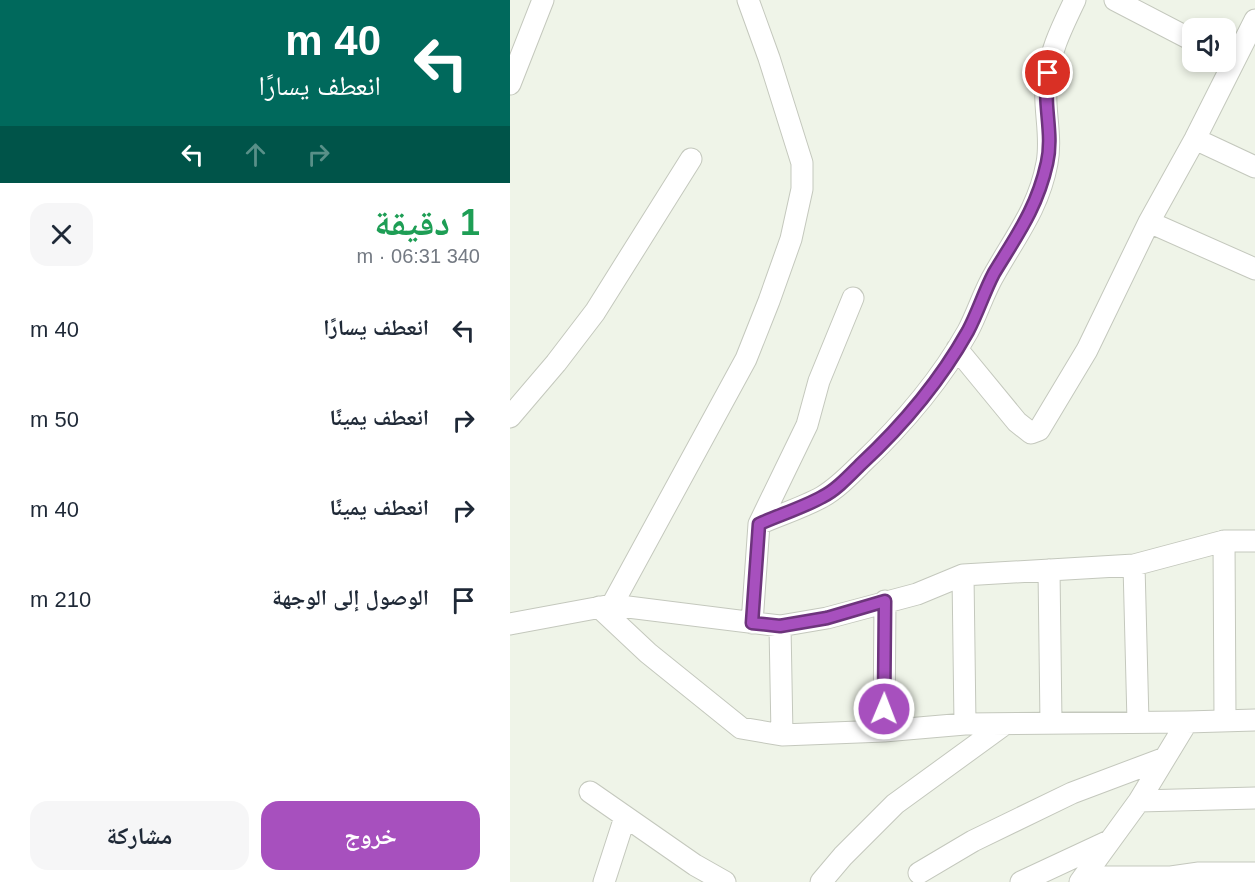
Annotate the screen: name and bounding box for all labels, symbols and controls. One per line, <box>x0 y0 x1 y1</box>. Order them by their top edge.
text: 40 m <box>285 17 381 64</box>
map controls <box>1182 18 1236 72</box>
button: sound <box>1182 18 1236 72</box>
icon: left <box>402 24 480 102</box>
pin <box>1022 47 1073 98</box>
icon: arrive <box>1031 56 1064 89</box>
text: انعطف يسارًا <box>259 71 381 101</box>
icon: left <box>176 138 209 171</box>
icon: ahead <box>239 138 272 171</box>
icon: right <box>302 138 335 171</box>
text: 1 دقيقة <box>374 202 480 243</box>
button: close <box>30 203 93 266</box>
text: 340 m · 06:31 <box>357 245 480 267</box>
icon: left <box>447 314 480 347</box>
text: انعطف يسارًا <box>323 315 429 340</box>
text: 40 m <box>30 317 79 342</box>
icon: right <box>447 404 480 437</box>
text: انعطف يمينًا <box>330 405 429 430</box>
text: 50 m <box>30 407 79 432</box>
icon: right <box>447 494 480 527</box>
text: انعطف يمينًا <box>330 495 429 520</box>
text: 40 m <box>30 497 79 522</box>
icon: arrive <box>447 584 480 617</box>
text: الوصول إلى الوجهة <box>272 585 429 610</box>
text: 210 m <box>30 587 91 612</box>
position arrow <box>852 677 916 741</box>
button: مشاركة <box>30 801 249 870</box>
button: خروج <box>261 801 480 870</box>

